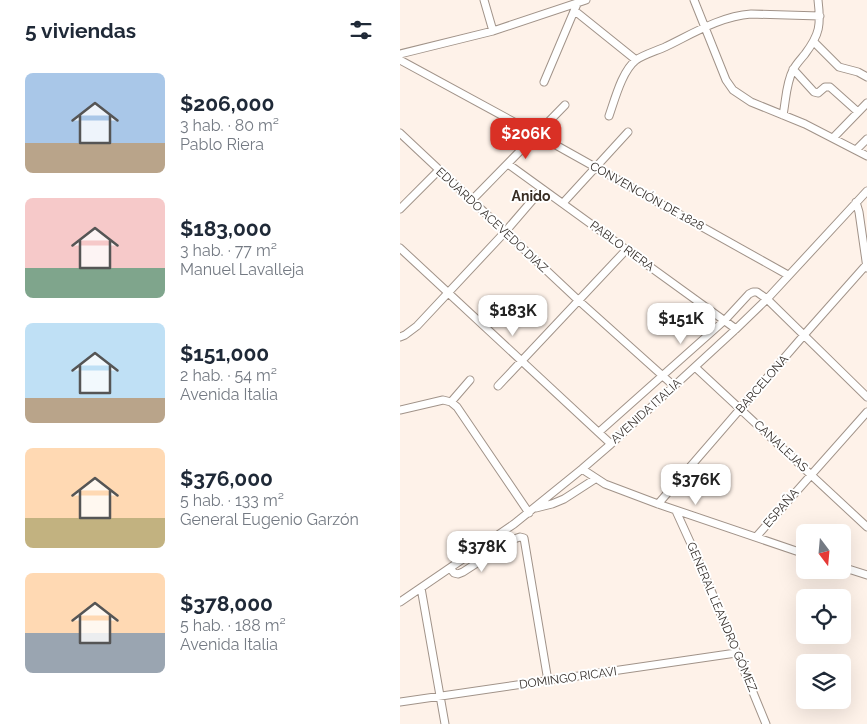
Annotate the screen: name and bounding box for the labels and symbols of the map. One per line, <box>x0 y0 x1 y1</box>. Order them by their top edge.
pin: $206K <box>491 118 561 160</box>
street label: CONVENCIÓN DE 1828 <box>588 159 706 233</box>
street label: EDUARDO ACEVEDO DIAZ <box>433 165 551 276</box>
district label: Anido <box>512 188 551 204</box>
street label: PABLO RIERA <box>587 218 657 274</box>
pin: $183K <box>478 294 548 337</box>
pin: $151K <box>646 302 716 345</box>
street label: BARCELONA <box>733 352 791 416</box>
street label: AVENIDA ITALIA <box>608 376 684 446</box>
street label: CANALEJAS <box>751 417 811 475</box>
pin: $376K <box>661 464 731 506</box>
street label: ESPAÑA <box>760 486 802 530</box>
north arrow <box>796 524 851 579</box>
pin: $378K <box>447 530 517 573</box>
street label: GENERAL LEANDRO GÓMEZ <box>684 540 760 694</box>
street label: DOMINGO RICAVI <box>518 664 618 692</box>

